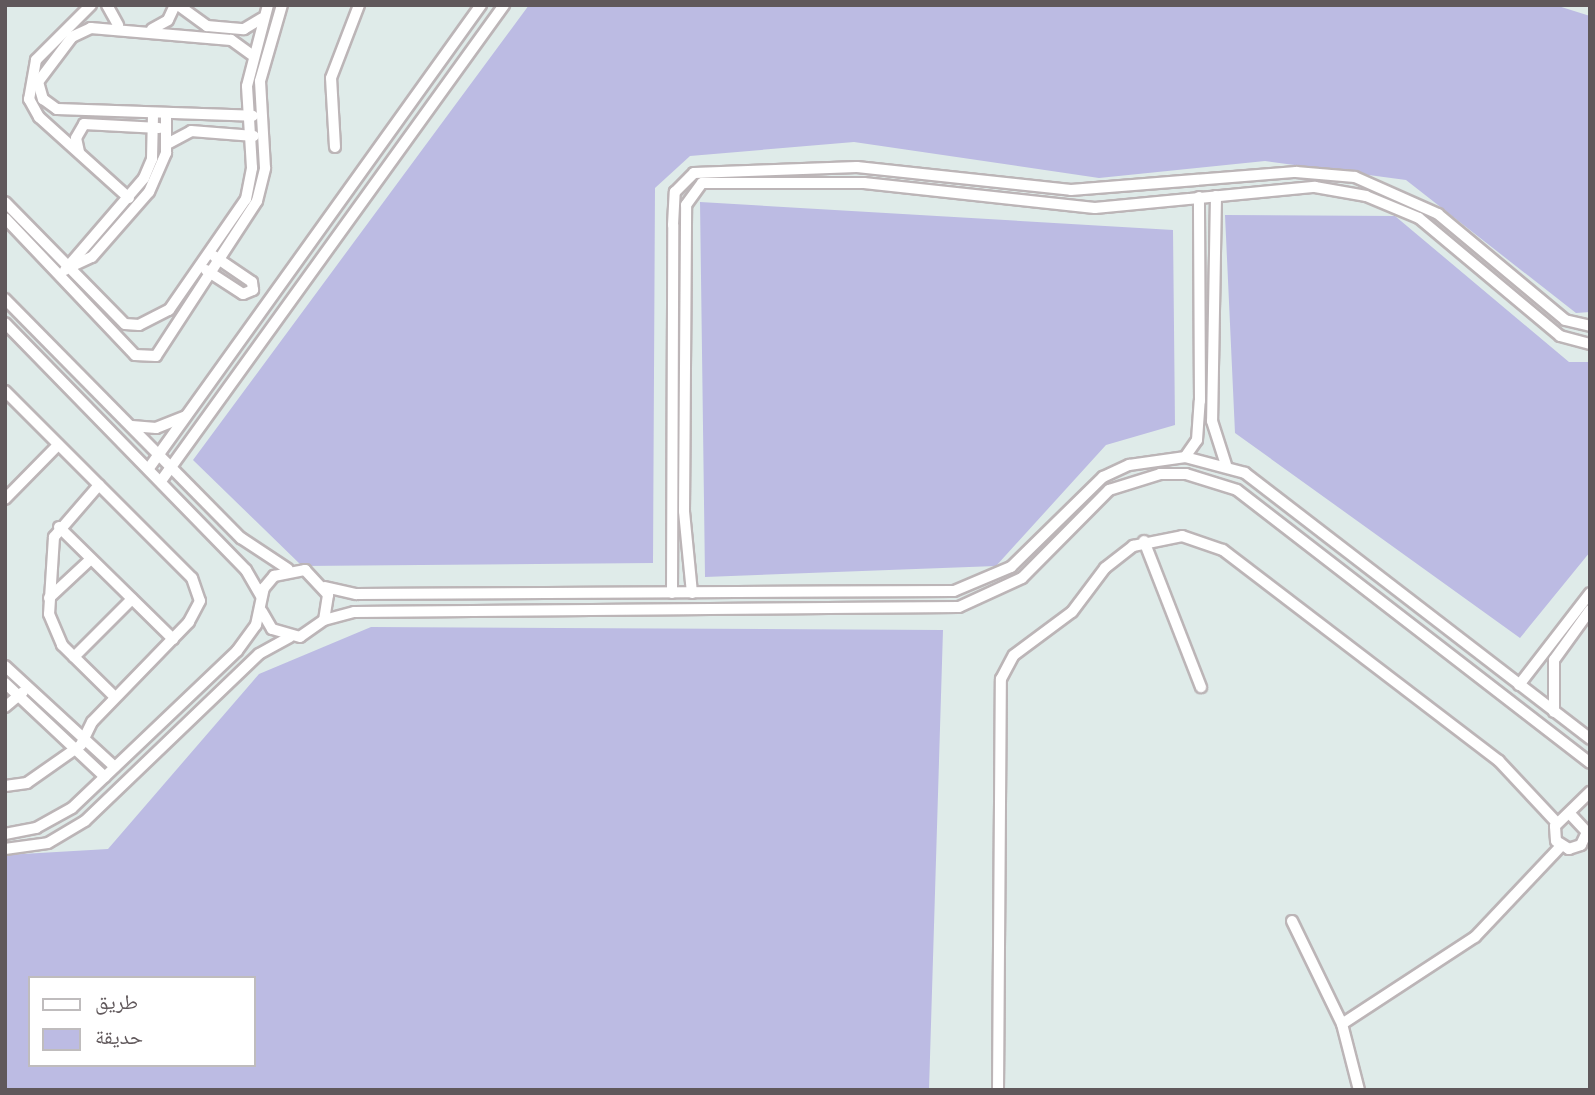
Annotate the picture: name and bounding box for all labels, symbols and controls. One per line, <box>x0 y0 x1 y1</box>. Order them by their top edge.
legend <box>28 976 256 1067</box>
text: طريق <box>95 992 138 1013</box>
text: حديقة <box>95 1027 143 1048</box>

